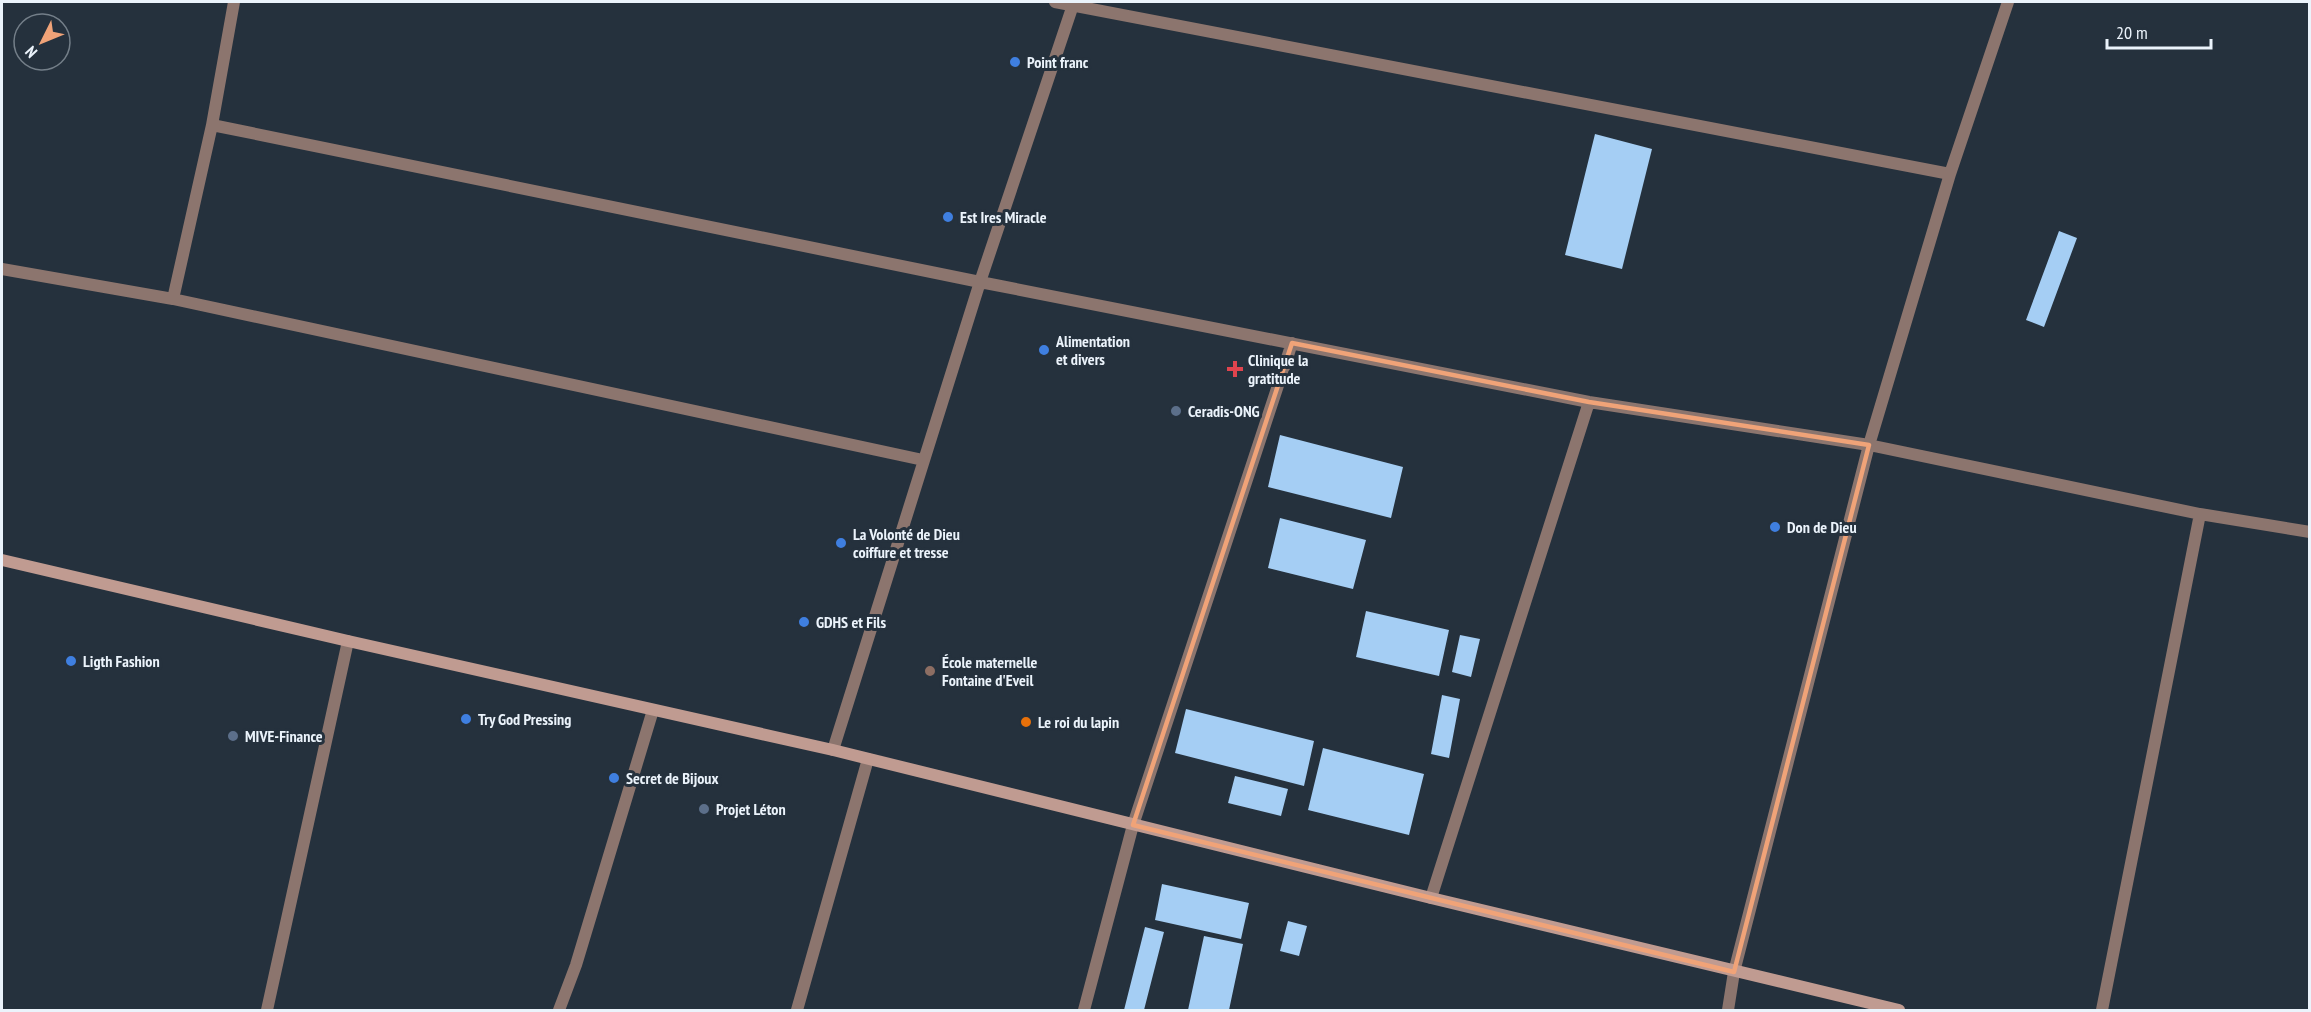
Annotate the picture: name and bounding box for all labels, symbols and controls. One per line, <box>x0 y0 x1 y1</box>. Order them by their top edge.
north arrow <box>12 12 72 72</box>
scale bar <box>2107 12 2210 50</box>
text: 20 m <box>2116 21 2148 44</box>
text: N <box>21 42 41 62</box>
place label: Point franc <box>1027 52 1089 72</box>
marker: Point franc <box>1008 55 1022 69</box>
place label: Est Ires Miracle <box>960 207 1047 227</box>
marker: Est Ires Miracle <box>941 210 955 224</box>
place label: Alimentation et divers <box>1055 331 1130 369</box>
marker: Alimentation et divers <box>1037 343 1051 357</box>
place label: Clinique la gratitude <box>1248 350 1309 388</box>
marker: Clinique la gratitude <box>1226 360 1244 378</box>
place label: Ceradis-ONG <box>1188 401 1260 421</box>
marker: Ceradis-ONG <box>1169 404 1183 418</box>
place label: Don de Dieu <box>1787 517 1857 537</box>
marker: Don de Dieu <box>1768 520 1782 534</box>
place label: La Volonté de Dieu coiffure et tresse <box>853 524 960 562</box>
marker: La Volonté de Dieu coiffure et tresse <box>834 536 848 550</box>
place label: GDHS et Fils <box>816 612 886 632</box>
marker: GDHS et Fils <box>797 615 811 629</box>
place label: Ligth Fashion <box>83 651 160 671</box>
place label: École maternelle Fontaine d'Eveil <box>942 652 1038 690</box>
marker: Ligth Fashion <box>64 654 78 668</box>
marker: École maternelle Fontaine d'Eveil <box>923 664 937 678</box>
place label: Try God Pressing <box>478 709 571 729</box>
marker: Try God Pressing <box>459 712 473 726</box>
place label: Le roi du lapin <box>1038 712 1119 732</box>
marker: Le roi du lapin <box>1019 715 1033 729</box>
place label: MIVE-Finance <box>245 726 323 746</box>
marker: MIVE-Finance <box>226 729 240 743</box>
place label: Secret de Bijoux <box>626 768 719 788</box>
marker: Secret de Bijoux <box>607 771 621 785</box>
place label: Projet Léton <box>716 799 786 819</box>
marker: Projet Léton <box>697 802 711 816</box>

